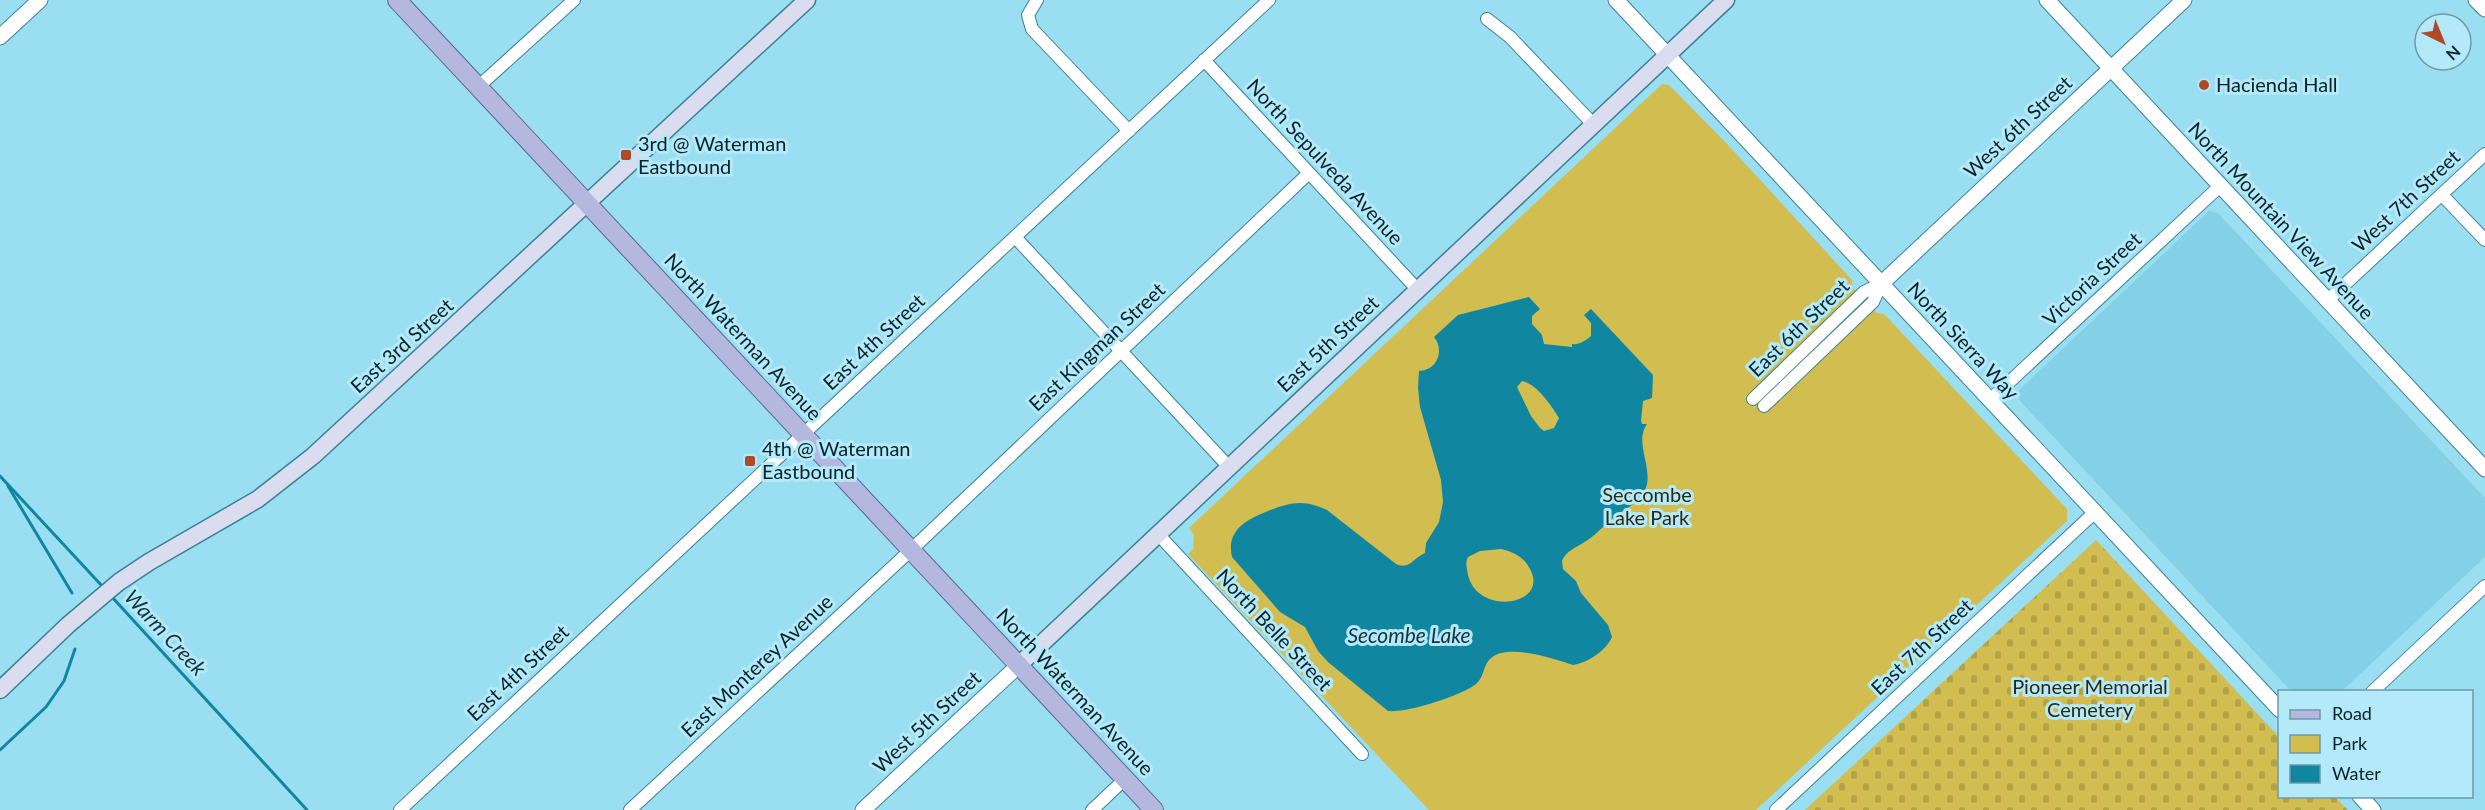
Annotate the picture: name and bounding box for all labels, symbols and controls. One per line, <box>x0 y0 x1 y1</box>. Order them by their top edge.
north arrow <box>2413 12 2473 72</box>
text: N <box>2443 42 2465 64</box>
street label: West 6th Street <box>1958 70 2076 182</box>
place label: Hacienda Hall <box>2216 72 2338 96</box>
street label: North Sepulveda Avenue <box>1243 73 1409 249</box>
marker: Hacienda Hall <box>2197 78 2211 92</box>
street label: North Mountain View Avenue <box>2184 117 2380 324</box>
place label: 3rd @ Waterman Eastbound <box>638 131 786 178</box>
street label: West 7th Street <box>2346 144 2464 256</box>
marker: 3rd @ Waterman Eastbound <box>619 148 633 162</box>
street label: Victoria Street <box>2037 226 2146 330</box>
street label: North Waterman Avenue <box>660 248 827 425</box>
street label: East 6th Street <box>1743 273 1853 381</box>
street label: East Kingman Street <box>1023 277 1169 415</box>
street label: North Sierra Way <box>1903 277 2025 405</box>
street label: East 4th Street <box>818 288 929 394</box>
street label: East 5th Street <box>1272 290 1383 396</box>
street label: East 3rd Street <box>345 293 458 398</box>
place label: 4th @ Waterman Eastbound <box>762 436 911 483</box>
marker: 4th @ Waterman Eastbound <box>743 454 757 468</box>
park label: Seccombe Lake Park <box>1602 482 1692 529</box>
street label: North Belle Street <box>1212 563 1337 695</box>
water label: Warm Creek <box>120 584 213 681</box>
street label: East Monterey Avenue <box>676 589 837 742</box>
street label: East 7th Street <box>1866 593 1977 699</box>
street label: North Waterman Avenue <box>992 603 1159 780</box>
street label: East 4th Street <box>462 619 573 725</box>
water label: Secombe Lake <box>1347 622 1471 647</box>
street label: West 5th Street <box>867 665 985 777</box>
park label: Pioneer Memorial Cemetery <box>2012 674 2168 721</box>
legend <box>2278 690 2473 798</box>
text: Road <box>2332 702 2372 724</box>
text: Park <box>2332 732 2368 754</box>
text: Water <box>2332 762 2381 784</box>

